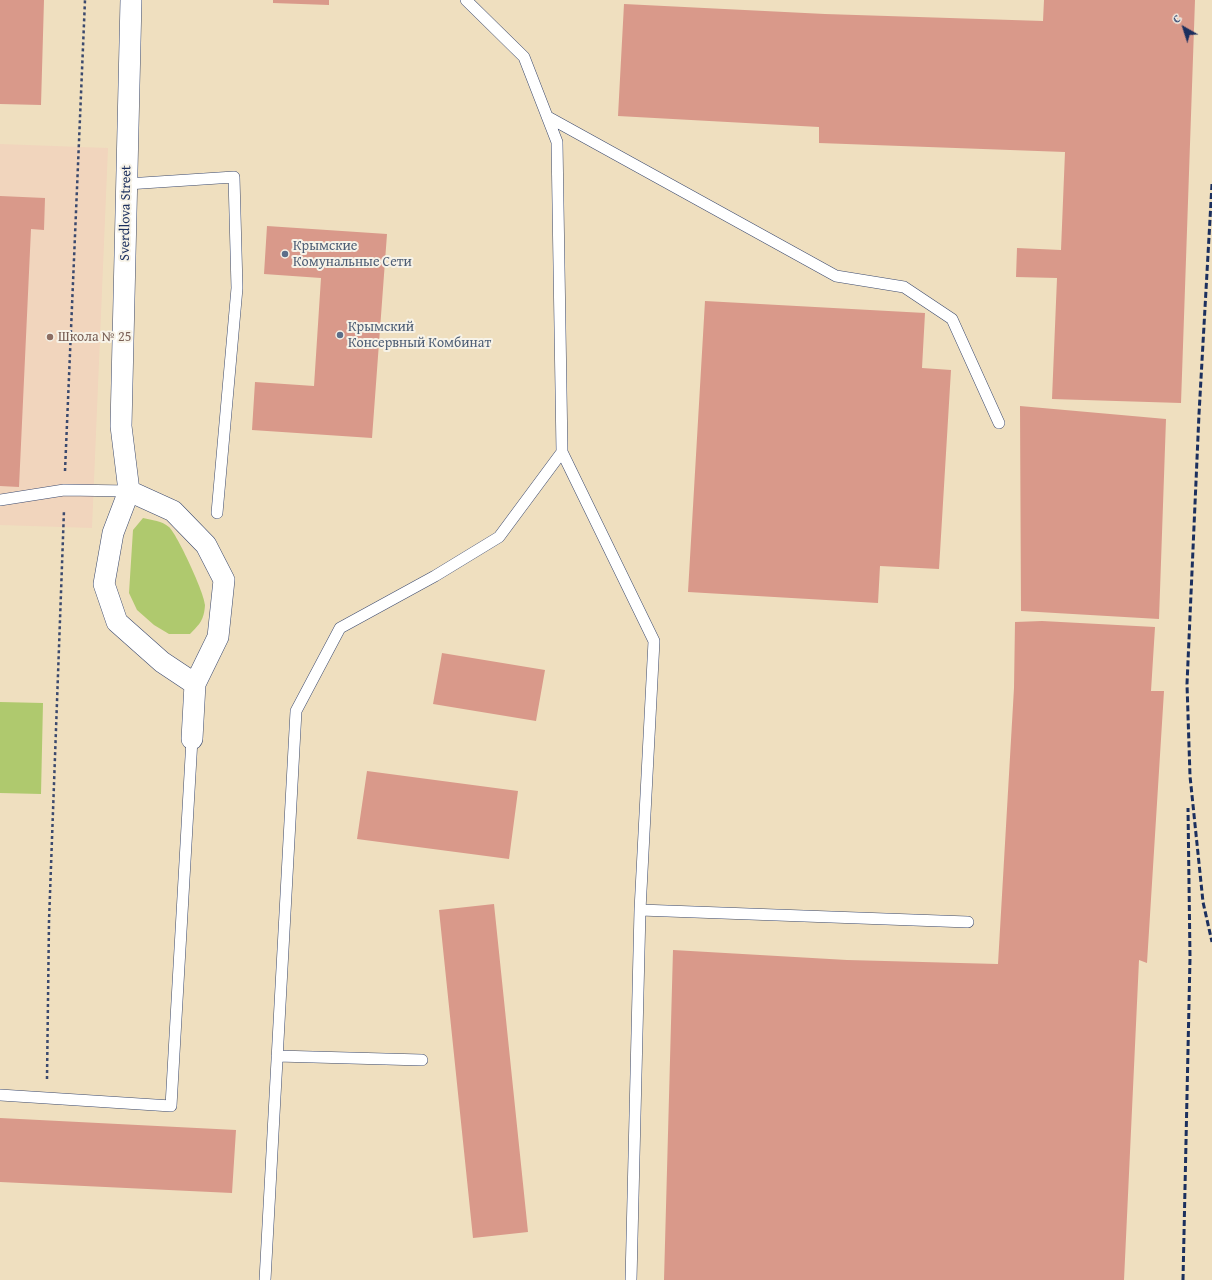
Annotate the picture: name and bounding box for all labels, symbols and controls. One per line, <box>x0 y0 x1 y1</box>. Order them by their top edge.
north arrow <box>1164 8 1204 48</box>
text: С <box>1169 11 1184 27</box>
street label: Sverdlova Street <box>117 165 135 261</box>
place label: Крымские Комунальные Сети <box>293 238 412 270</box>
marker: Крымские Комунальные Сети <box>280 249 290 259</box>
place label: Крымский Консервный Комбинат <box>348 319 491 352</box>
place label: Школа № 25 <box>58 329 131 345</box>
marker: Крымский Консервный Комбинат <box>335 330 345 340</box>
marker: Школа № 25 <box>45 332 55 342</box>

